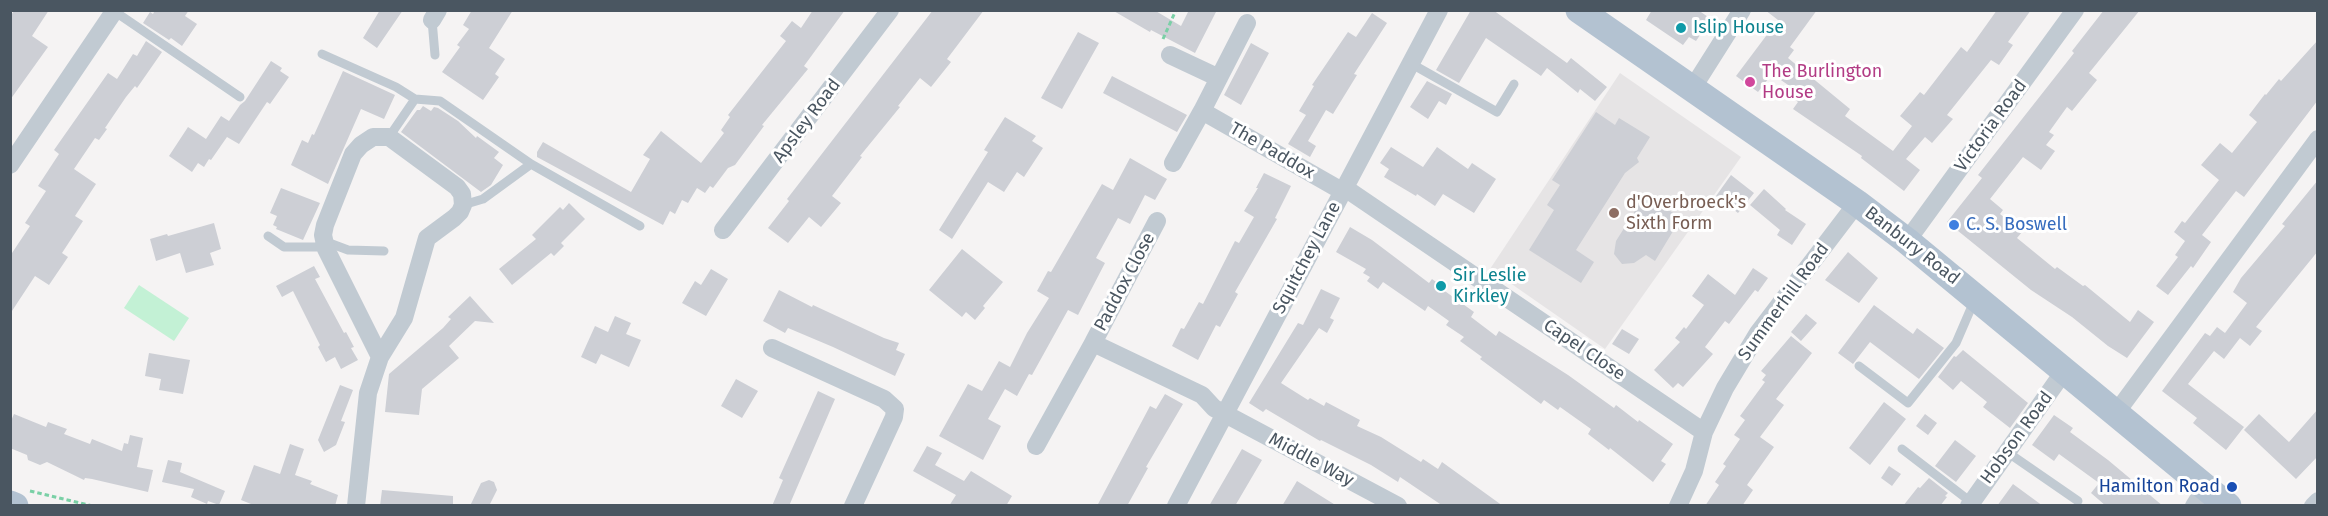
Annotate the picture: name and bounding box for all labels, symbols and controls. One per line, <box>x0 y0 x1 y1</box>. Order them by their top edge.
place label: Islip House <box>1693 17 1784 39</box>
marker: Islip House <box>1674 21 1688 35</box>
place label: The Burlington House <box>1762 61 1882 104</box>
street label: Apsley Road <box>768 75 846 167</box>
marker: The Burlington House <box>1743 75 1757 89</box>
street label: Victoria Road <box>1950 76 2032 176</box>
street label: The Paddox <box>1226 118 1318 184</box>
place label: d'Overbroeck's Sixth Form <box>1626 192 1746 234</box>
street label: Squitchey Lane <box>1268 198 1346 318</box>
street label: Banbury Road <box>1860 202 1964 290</box>
marker: d'Overbroeck's Sixth Form <box>1607 206 1621 220</box>
place label: C. S. Boswell <box>1966 214 2067 236</box>
marker: C. S. Boswell <box>1947 218 1961 232</box>
street label: Paddox Close <box>1090 229 1160 335</box>
street label: Summerhill Road <box>1734 239 1834 365</box>
place label: Sir Leslie Kirkley <box>1453 265 1526 308</box>
marker: Sir Leslie Kirkley <box>1434 279 1448 293</box>
street label: Capel Close <box>1539 315 1629 385</box>
street label: Hobson Road <box>1976 387 2058 489</box>
street label: Middle Way <box>1265 429 1357 491</box>
place label: Hamilton Road <box>2099 476 2220 498</box>
marker: Hamilton Road <box>2225 480 2239 494</box>

